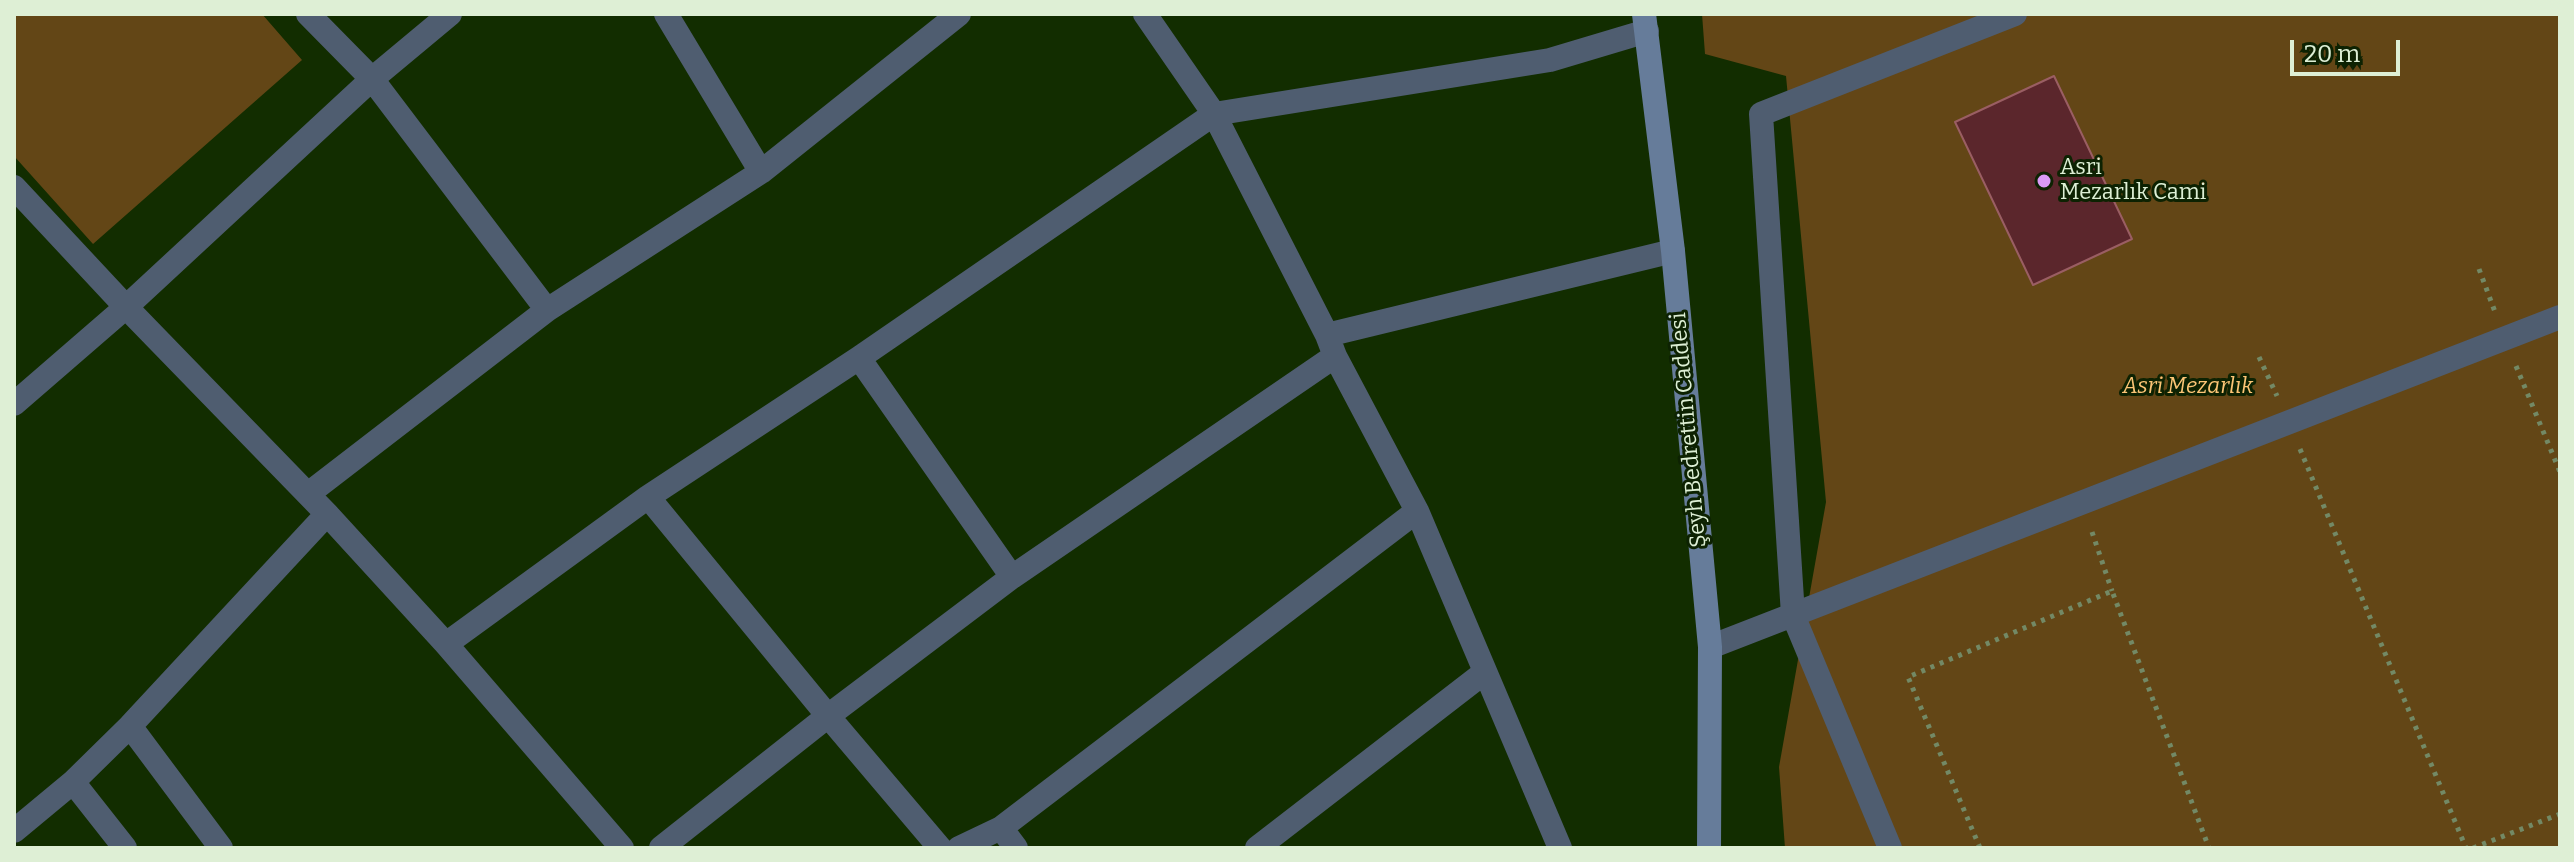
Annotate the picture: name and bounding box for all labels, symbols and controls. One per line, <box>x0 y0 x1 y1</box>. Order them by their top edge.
scale bar <box>2294 24 2404 74</box>
text: 20 m <box>2304 40 2360 68</box>
place label: Asri Mezarlık Cami <box>2060 155 2206 206</box>
marker: Asri Mezarlık Cami <box>2035 172 2053 190</box>
street label: Şeyh Bedrettin Caddesi <box>1666 311 1712 549</box>
park label: Asri Mezarlık <box>2123 374 2253 400</box>

